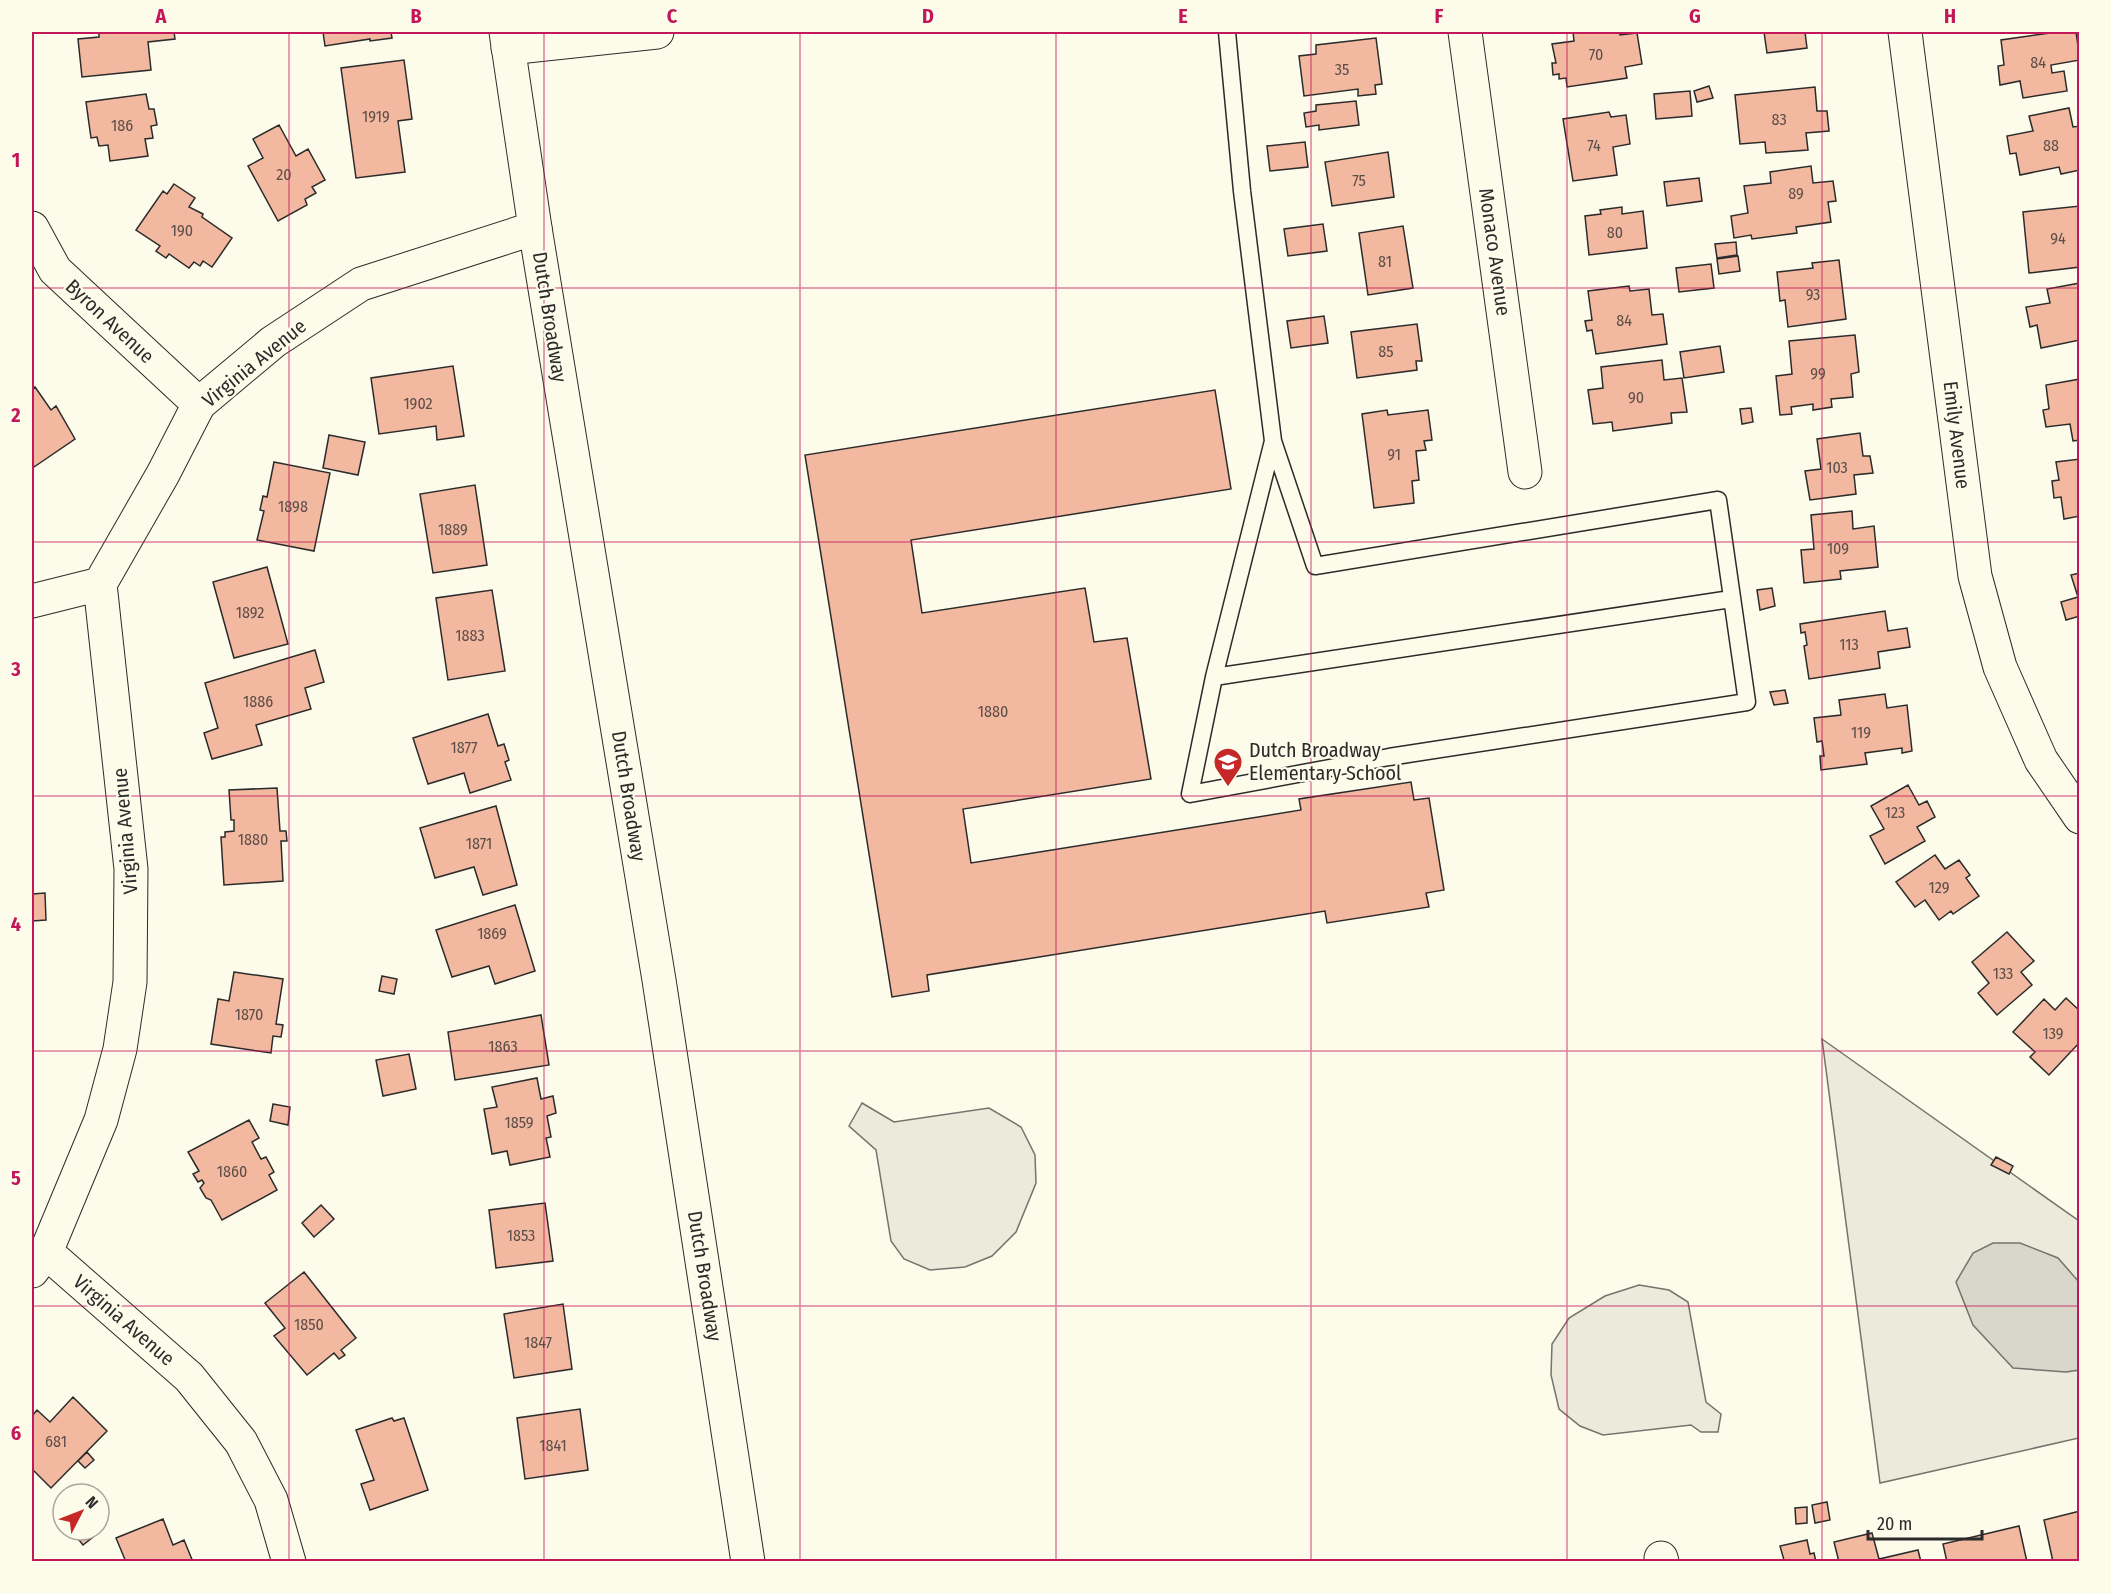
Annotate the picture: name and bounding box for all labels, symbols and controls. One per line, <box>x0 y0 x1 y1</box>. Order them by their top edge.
text: A <box>155 4 168 28</box>
text: B <box>410 4 422 28</box>
text: C <box>667 4 678 28</box>
text: D <box>922 4 934 28</box>
text: E <box>1178 4 1188 28</box>
text: F <box>1435 4 1444 28</box>
text: G <box>1689 4 1701 28</box>
text: H <box>1944 4 1956 28</box>
house number: 70 <box>1589 45 1603 64</box>
house number: 84 <box>2030 53 2046 72</box>
house number: 35 <box>1335 60 1349 79</box>
house number: 1919 <box>362 107 390 126</box>
house number: 83 <box>1771 110 1787 129</box>
house number: 186 <box>111 116 133 135</box>
house number: 74 <box>1587 136 1601 155</box>
house number: 88 <box>2043 136 2059 155</box>
text: 1 <box>12 148 20 172</box>
house number: 20 <box>276 165 292 184</box>
house number: 75 <box>1352 171 1366 190</box>
house number: 89 <box>1788 184 1804 203</box>
street label: Monaco Avenue <box>1474 187 1516 317</box>
house number: 190 <box>171 221 193 240</box>
house number: 80 <box>1607 223 1623 242</box>
house number: 94 <box>2050 229 2066 248</box>
street label: Dutch Broadway <box>528 250 572 384</box>
house number: 81 <box>1378 252 1392 271</box>
street label: Byron Avenue <box>61 274 159 368</box>
house number: 93 <box>1806 285 1820 304</box>
house number: 84 <box>1616 311 1632 330</box>
street label: Virginia Avenue <box>197 314 311 412</box>
house number: 85 <box>1378 342 1394 361</box>
house number: 99 <box>1810 364 1826 383</box>
street label: Emily Avenue <box>1938 380 1976 490</box>
house number: 90 <box>1628 388 1644 407</box>
house number: 1902 <box>403 394 433 413</box>
text: 2 <box>10 403 21 427</box>
house number: 91 <box>1387 445 1401 464</box>
house number: 103 <box>1826 458 1848 477</box>
house number: 1898 <box>278 497 308 516</box>
house number: 1889 <box>438 520 468 539</box>
house number: 109 <box>1827 539 1849 558</box>
house number: 1892 <box>236 603 264 622</box>
house number: 1883 <box>455 626 485 645</box>
house number: 113 <box>1839 635 1859 654</box>
text: 3 <box>10 657 21 681</box>
house number: 1886 <box>243 692 273 711</box>
house number: 1880 <box>978 702 1008 721</box>
house number: 119 <box>1851 723 1871 742</box>
street label: Dutch Broadway <box>607 729 651 863</box>
house number: 1877 <box>450 738 478 757</box>
place label: Dutch Broadway Elementary School <box>1249 738 1401 785</box>
school or university icon: Dutch Broadway Elementary School <box>1212 746 1244 788</box>
street label: Virginia Avenue <box>108 767 142 895</box>
house number: 123 <box>1885 803 1905 822</box>
house number: 1880 <box>238 830 268 849</box>
house number: 1871 <box>466 834 492 853</box>
house number: 129 <box>1929 878 1950 897</box>
text: 4 <box>11 912 21 936</box>
house number: 1869 <box>477 924 507 943</box>
house number: 133 <box>1993 964 2013 983</box>
house number: 1870 <box>235 1005 263 1024</box>
house number: 139 <box>2042 1024 2064 1043</box>
house number: 1863 <box>488 1037 518 1056</box>
house number: 1859 <box>504 1113 534 1132</box>
house number: 1860 <box>217 1162 247 1181</box>
text: 5 <box>11 1166 21 1190</box>
street label: Dutch Broadway <box>683 1209 727 1343</box>
house number: 1853 <box>507 1226 535 1245</box>
street label: Virginia Avenue <box>68 1269 180 1371</box>
house number: 1850 <box>294 1315 324 1334</box>
house number: 1847 <box>524 1333 553 1352</box>
text: 6 <box>11 1421 21 1445</box>
house number: 681 <box>45 1432 67 1451</box>
house number: 1841 <box>539 1436 567 1455</box>
north arrow <box>51 1482 111 1542</box>
text: N <box>82 1492 102 1512</box>
scale bar <box>1868 1503 1982 1541</box>
text: 20 m <box>1877 1513 1912 1535</box>

